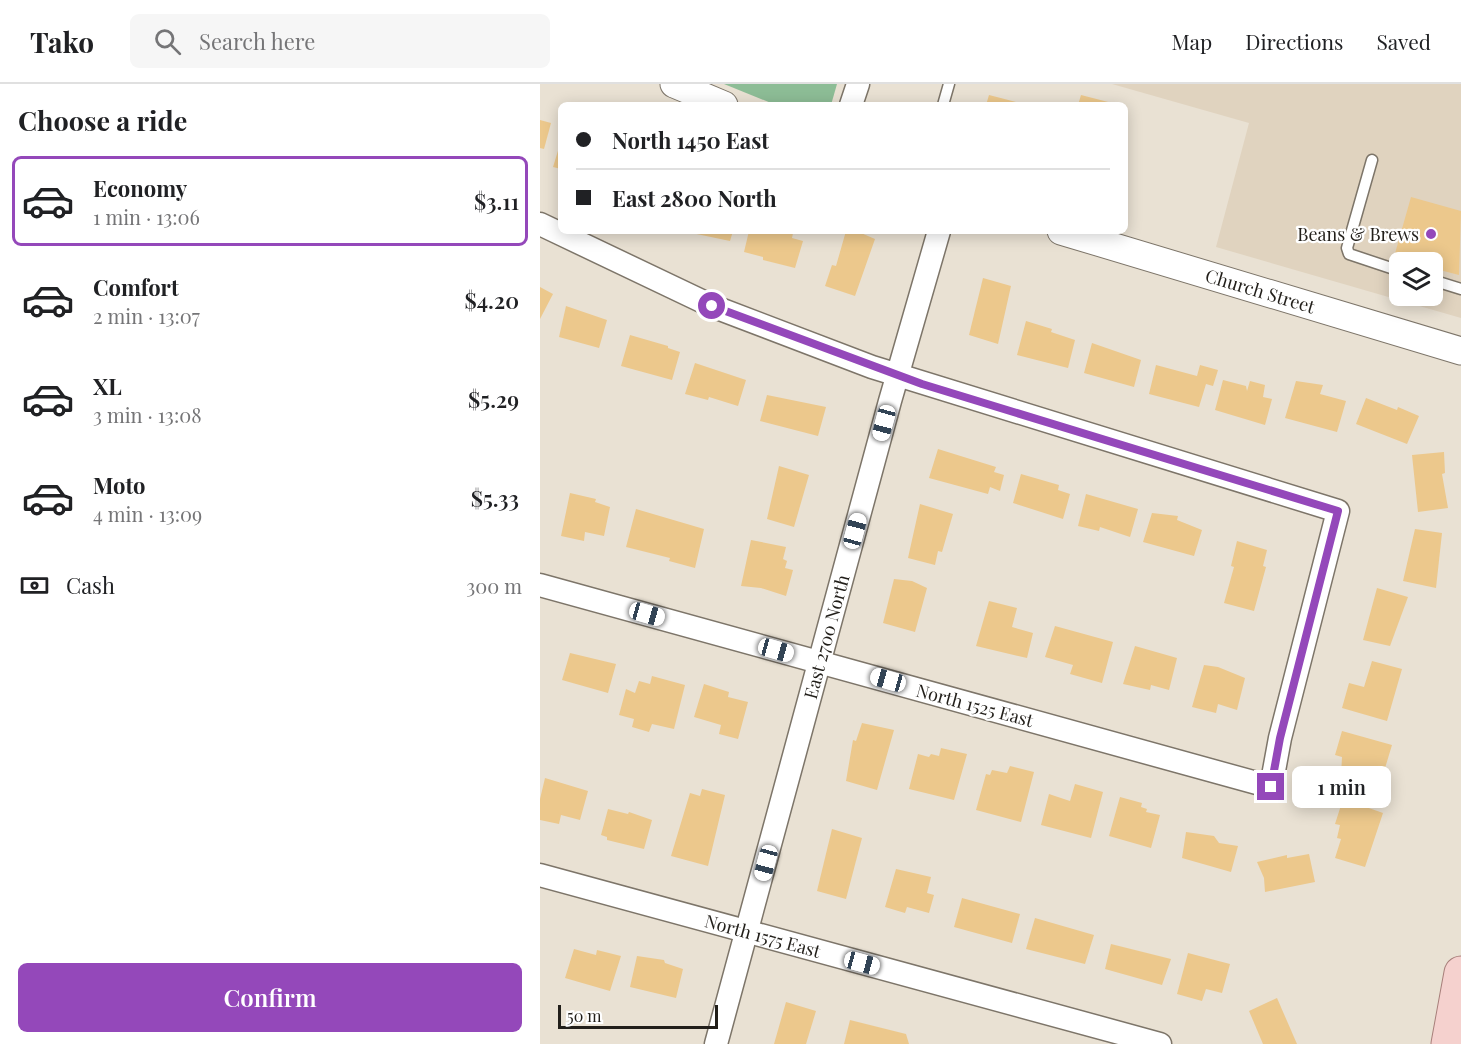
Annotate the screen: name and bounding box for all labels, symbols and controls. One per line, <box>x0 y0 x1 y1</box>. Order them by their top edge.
search box <box>130 14 550 68</box>
text: Tako <box>30 23 94 60</box>
icon: search <box>151 25 184 58</box>
text: Search here <box>199 26 315 56</box>
text: Map <box>1171 27 1212 55</box>
text: Directions <box>1245 27 1343 55</box>
text: Saved <box>1376 27 1431 55</box>
text: Choose a ride <box>18 102 187 138</box>
text: North 1450 East <box>612 125 769 155</box>
text: Economy <box>93 173 187 203</box>
icon: car <box>21 174 75 228</box>
text: East 2800 North <box>612 183 777 213</box>
text: $3.11 <box>474 186 519 216</box>
text: 1 min · 13:06 <box>93 203 200 230</box>
place label: Beans & Brews <box>1297 222 1419 246</box>
marker: Beans & Brews <box>1424 227 1438 241</box>
map controls <box>1389 252 1443 306</box>
button: layers <box>1389 252 1443 306</box>
street label: Church Street <box>1203 263 1319 319</box>
text: Comfort <box>93 272 179 302</box>
icon: car <box>21 273 75 327</box>
text: $4.20 <box>465 285 519 315</box>
route start <box>698 292 725 319</box>
text: 2 min · 13:07 <box>93 302 200 329</box>
text: XL <box>93 371 122 401</box>
icon: car <box>21 372 75 426</box>
text: $5.29 <box>468 384 519 414</box>
text: 3 min · 13:08 <box>93 401 202 428</box>
car <box>871 403 897 443</box>
text: Moto <box>93 470 146 500</box>
icon: car <box>21 471 75 525</box>
text: $5.33 <box>471 483 519 513</box>
text: 4 min · 13:09 <box>93 500 202 527</box>
car <box>842 511 868 551</box>
icon: cash <box>18 569 51 602</box>
text: Cash <box>66 570 115 600</box>
street label: East 2700 North <box>798 571 855 701</box>
text: 300 m <box>466 572 522 599</box>
car <box>627 600 667 628</box>
car <box>756 636 796 664</box>
car <box>868 666 908 694</box>
street label: North 1525 East <box>914 678 1037 732</box>
callout: 1 min <box>1292 766 1391 808</box>
route end <box>1257 773 1284 800</box>
text: 1 min <box>1317 773 1366 800</box>
car <box>753 843 779 883</box>
street label: North 1575 East <box>702 909 824 963</box>
car <box>842 950 882 976</box>
button: Confirm <box>18 963 522 1032</box>
scale bar <box>558 1002 718 1030</box>
text: 50 m <box>567 1005 601 1026</box>

